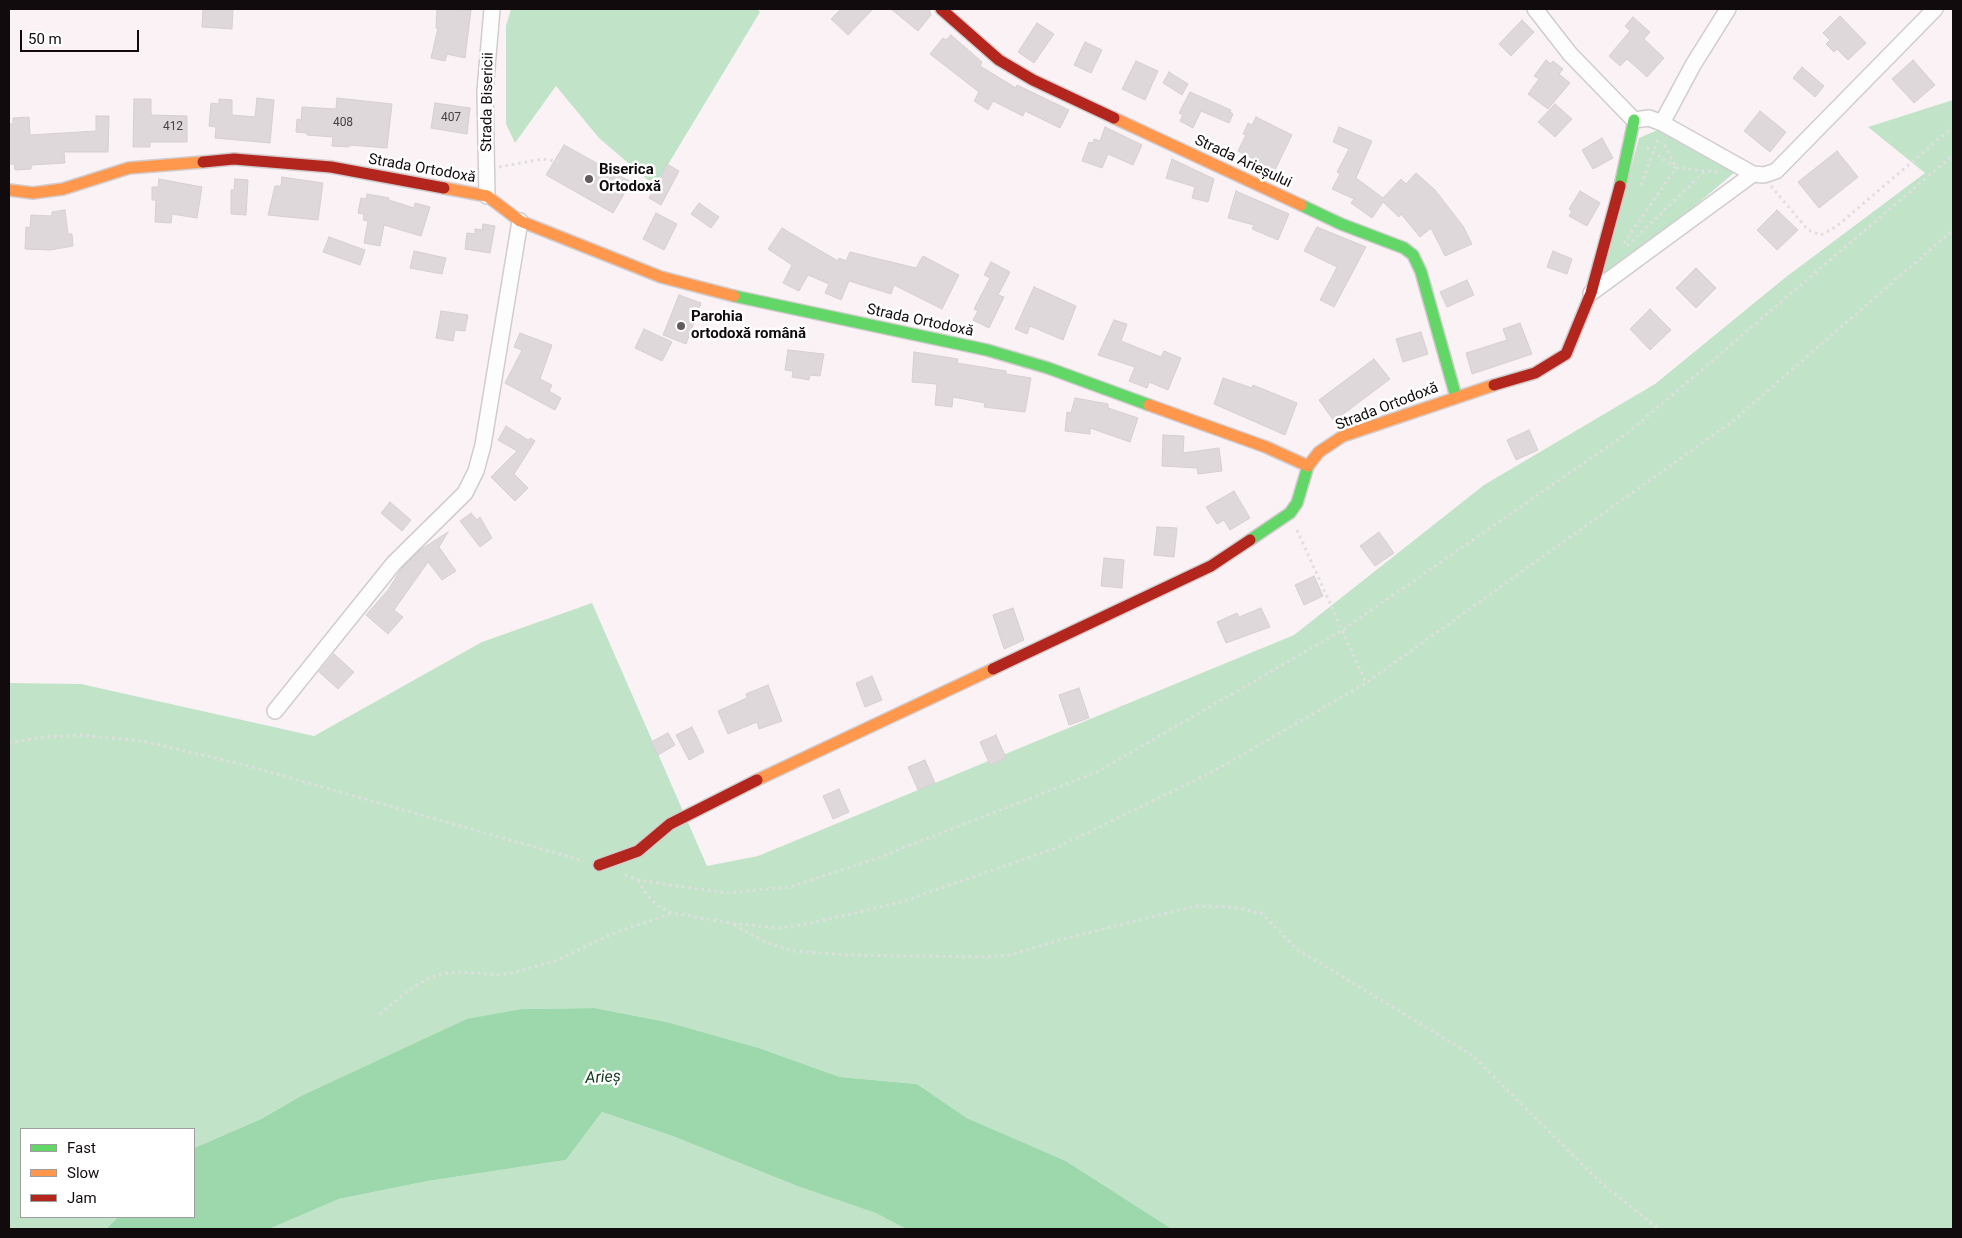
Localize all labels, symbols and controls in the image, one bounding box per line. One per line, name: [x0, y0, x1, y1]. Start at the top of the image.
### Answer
scale bar: [22, 20, 141, 52]
text: 50 m: [28, 30, 62, 48]
street label: Strada Bisericii: [478, 52, 498, 152]
house number: 407: [441, 111, 461, 125]
house number: 408: [333, 116, 353, 130]
house number: 412: [163, 120, 183, 134]
street label: Strada Arieșului: [1192, 132, 1294, 192]
street label: Strada Ortodoxă: [367, 151, 477, 187]
place label: Biserica Ortodoxă: [599, 161, 661, 196]
marker: Biserica Ortodoxă: [583, 173, 595, 185]
street label: Strada Ortodoxă: [865, 301, 975, 341]
place label: Parohia ortodoxă română: [691, 308, 806, 343]
marker: Parohia ortodoxă română: [675, 320, 687, 332]
street label: Strada Ortodoxă: [1333, 379, 1441, 435]
water label: Arieș: [585, 1067, 621, 1089]
legend: [20, 1128, 195, 1218]
text: Fast: [67, 1139, 96, 1157]
text: Slow: [67, 1164, 99, 1182]
text: Jam: [67, 1189, 97, 1207]

